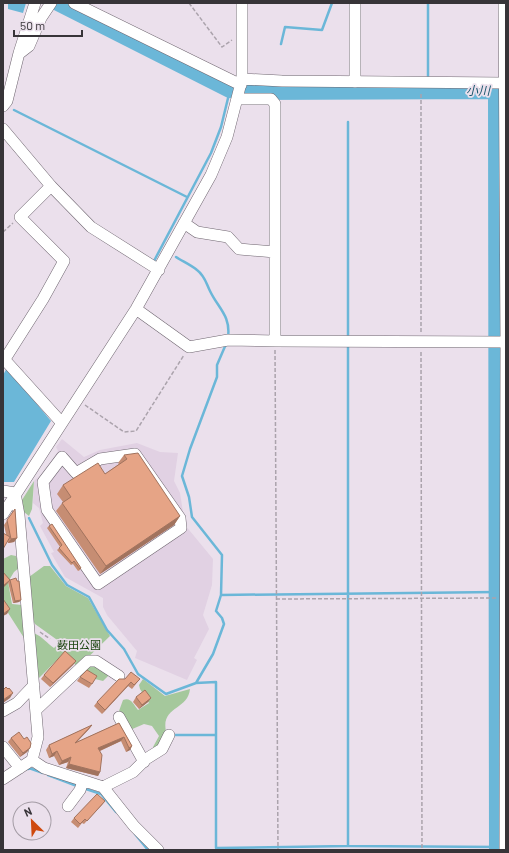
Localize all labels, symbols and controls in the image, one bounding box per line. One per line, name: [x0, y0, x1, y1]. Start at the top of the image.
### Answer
scale bar: [14, 12, 82, 38]
text: 50 m: [20, 18, 45, 32]
water label: 小川: [466, 83, 492, 97]
park label: 薮田公園: [57, 638, 101, 651]
north arrow: [12, 801, 52, 841]
text: N: [22, 804, 34, 819]

